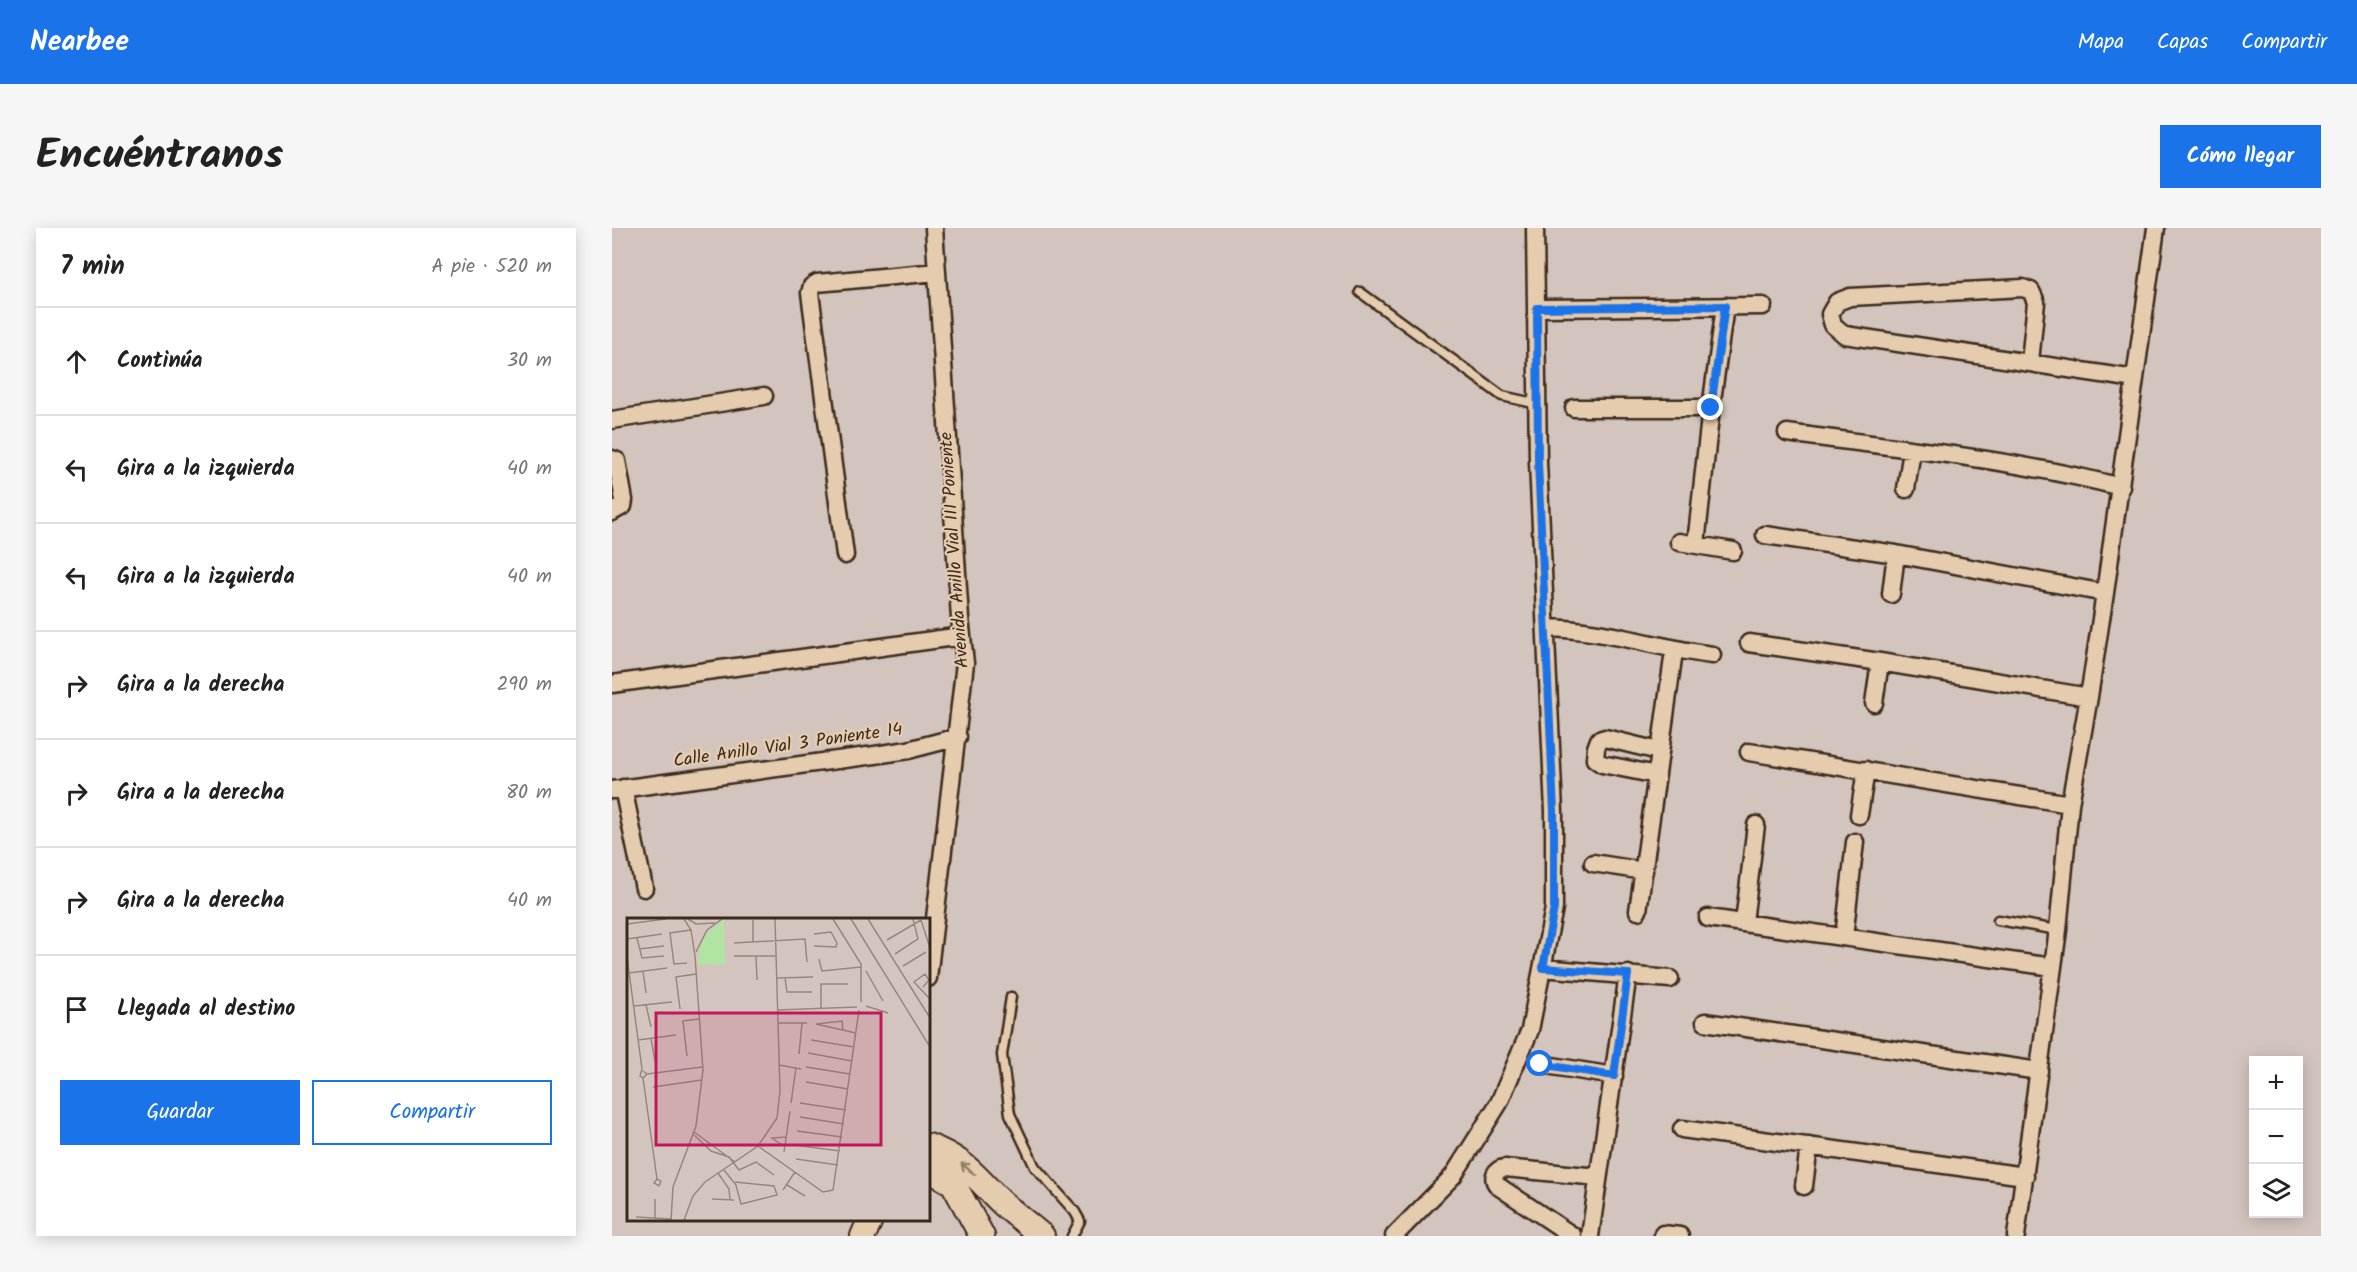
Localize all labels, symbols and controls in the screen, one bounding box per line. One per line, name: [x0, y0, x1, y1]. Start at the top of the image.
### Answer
text: Nearbee: [30, 20, 129, 65]
text: Mapa: [2078, 26, 2124, 59]
text: Capas: [2157, 26, 2208, 59]
text: Compartir: [2241, 26, 2327, 59]
text: Encuéntranos: [36, 123, 283, 190]
button: Cómo llegar: [2160, 125, 2321, 188]
text: 7 min: [60, 246, 125, 288]
text: A pie · 520 m: [431, 251, 552, 283]
text: Continúa: [117, 344, 202, 379]
icon: ahead: [60, 345, 93, 378]
text: 30 m: [507, 345, 552, 377]
route end: [1697, 394, 1723, 420]
street label: Avenida Anillo Vial III Poniente: [932, 431, 978, 669]
text: Gira a la izquierda: [117, 452, 295, 487]
icon: left: [60, 453, 93, 486]
text: 40 m: [507, 453, 552, 485]
text: Gira a la izquierda: [117, 560, 295, 595]
icon: left: [60, 561, 93, 594]
text: 40 m: [507, 561, 552, 593]
text: Gira a la derecha: [117, 668, 284, 703]
icon: right: [60, 669, 93, 702]
text: 290 m: [497, 669, 552, 701]
street label: Calle Anillo Vial 3 Poniente 14: [672, 716, 905, 776]
text: Gira a la derecha: [117, 776, 284, 811]
icon: right: [60, 777, 93, 810]
text: 80 m: [506, 777, 552, 809]
text: Gira a la derecha: [117, 884, 284, 919]
icon: right: [60, 885, 93, 918]
text: 40 m: [507, 885, 552, 917]
inset map: [627, 918, 930, 1221]
text: Llegada al destino: [117, 992, 295, 1027]
icon: arrive: [60, 993, 93, 1026]
route start: [1526, 1050, 1552, 1076]
map controls: [2249, 1056, 2303, 1218]
button: +: [2249, 1056, 2303, 1110]
button: Guardar: [60, 1080, 300, 1145]
button: Compartir: [312, 1080, 552, 1145]
button: −: [2249, 1110, 2303, 1164]
one-way arrow: [960, 1162, 976, 1175]
button: layers: [2249, 1164, 2303, 1218]

